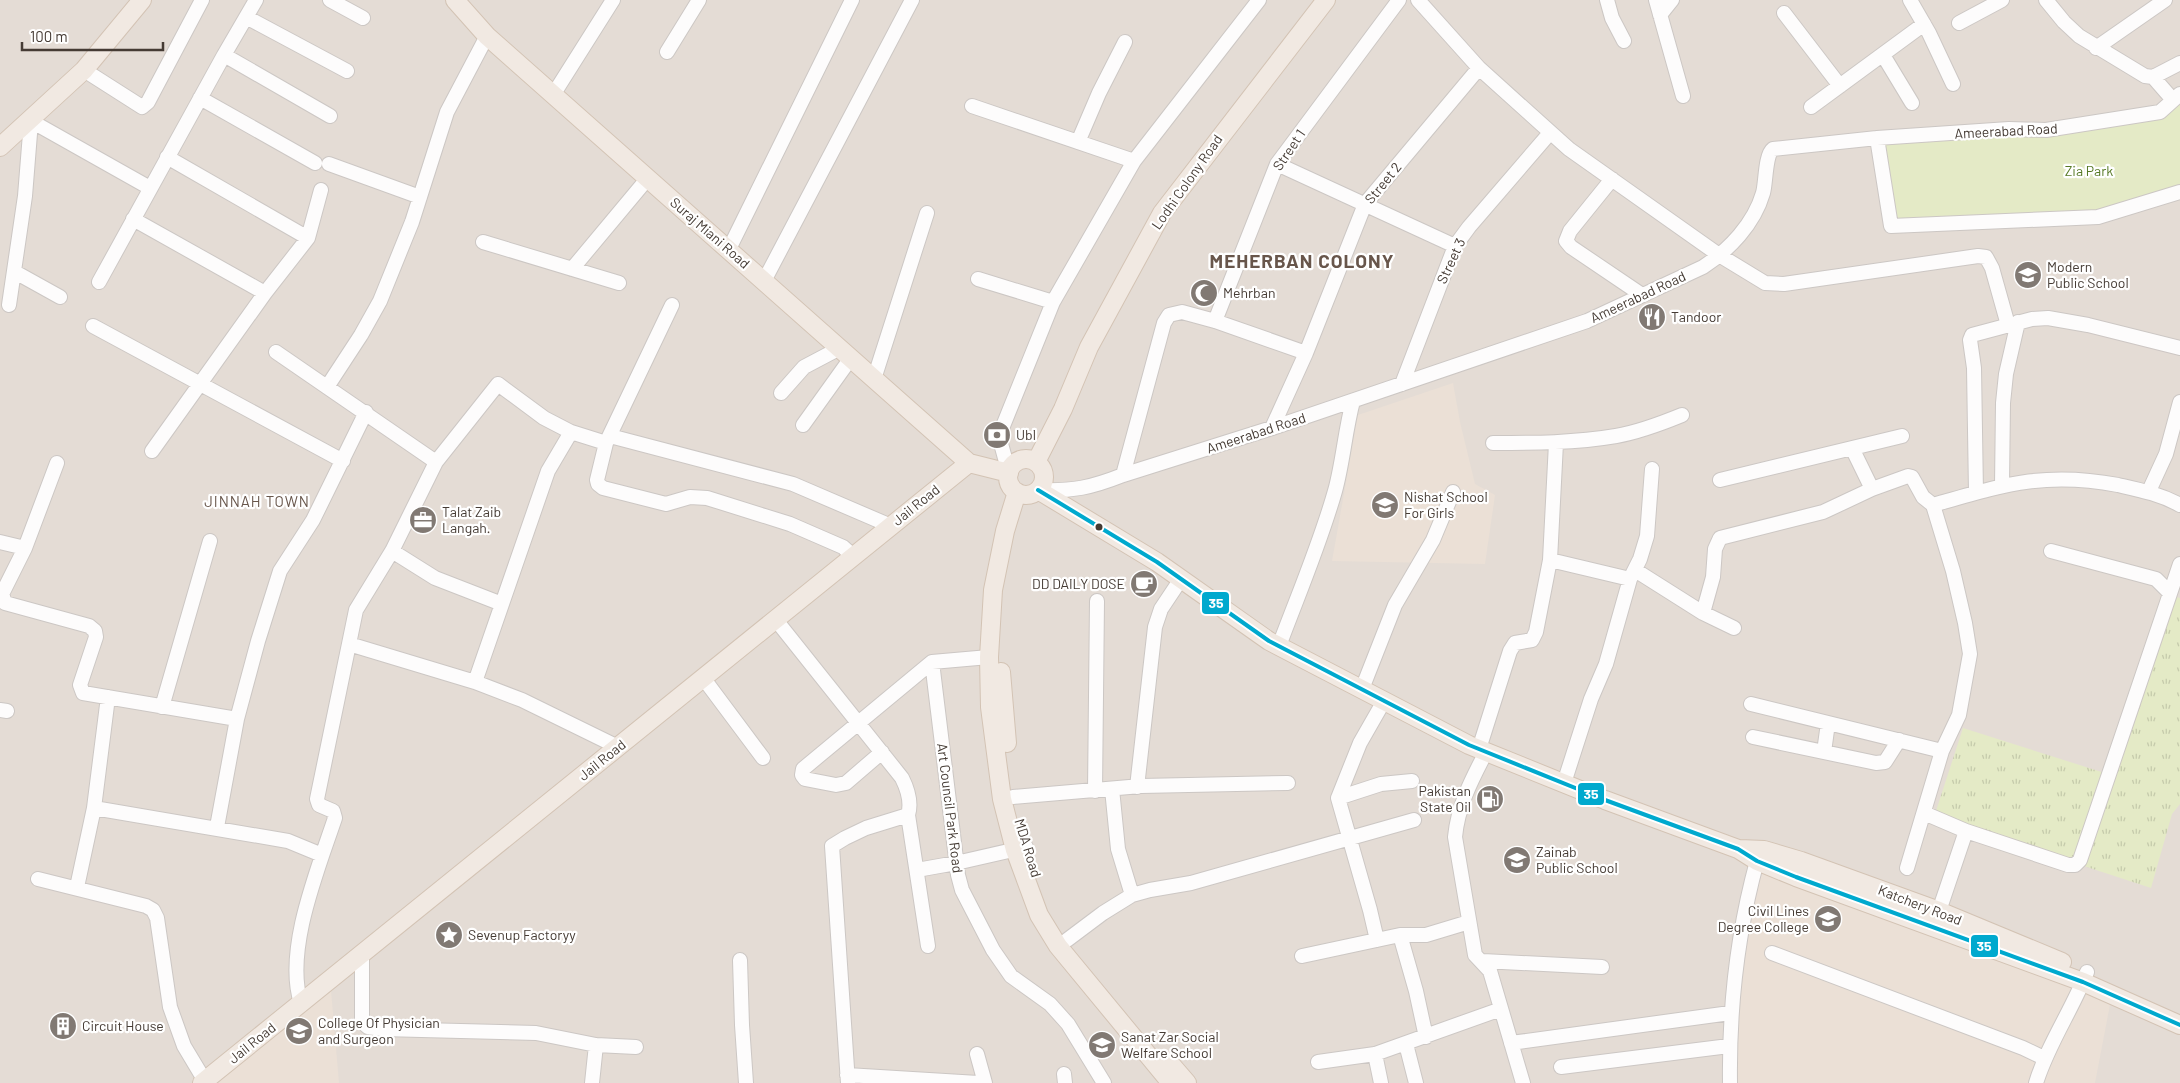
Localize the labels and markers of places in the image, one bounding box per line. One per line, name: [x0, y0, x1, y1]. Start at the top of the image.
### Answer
place label: Modern Public School: [2047, 258, 2129, 291]
school or university icon: Modern Public School: [2013, 260, 2043, 290]
mosque icon: Mehrban: [1189, 278, 1219, 308]
place label: Mehrban: [1223, 284, 1275, 301]
restaurant icon: Tandoor: [1637, 302, 1667, 332]
place label: Tandoor: [1671, 308, 1721, 325]
bank icon: Ubl: [982, 420, 1012, 450]
place label: Ubl: [1016, 426, 1036, 443]
place label: Nishat School For Girls: [1404, 488, 1488, 521]
school or university icon: Nishat School For Girls: [1370, 490, 1400, 520]
place label: Talat Zaib Langah.: [442, 503, 501, 536]
office icon: Talat Zaib Langah.: [408, 505, 438, 535]
unlabelled marker: [1094, 522, 1104, 532]
cafe icon: DD DAILY DOSE: [1129, 569, 1159, 599]
place label: DD DAILY DOSE: [1032, 575, 1125, 592]
place label: Pakistan State Oil: [1419, 782, 1471, 815]
fuel station icon: Pakistan State Oil: [1475, 784, 1505, 814]
place label: Zainab Public School: [1536, 843, 1618, 876]
school or university icon: Zainab Public School: [1502, 845, 1532, 875]
place label: Civil Lines Degree College: [1718, 902, 1809, 935]
school or university icon: Civil Lines Degree College: [1813, 904, 1843, 934]
place icon: Sevenup Factoryy: [434, 920, 464, 950]
place label: Sevenup Factoryy: [468, 926, 576, 943]
building icon: Circuit House: [48, 1011, 78, 1041]
place label: College Of Physician and Surgeon: [318, 1014, 440, 1047]
school or university icon: College Of Physician and Surgeon: [284, 1016, 314, 1046]
place label: Circuit House: [82, 1017, 164, 1034]
place label: Sanat Zar Social Welfare School: [1121, 1028, 1219, 1061]
school or university icon: Sanat Zar Social Welfare School: [1087, 1030, 1117, 1060]

